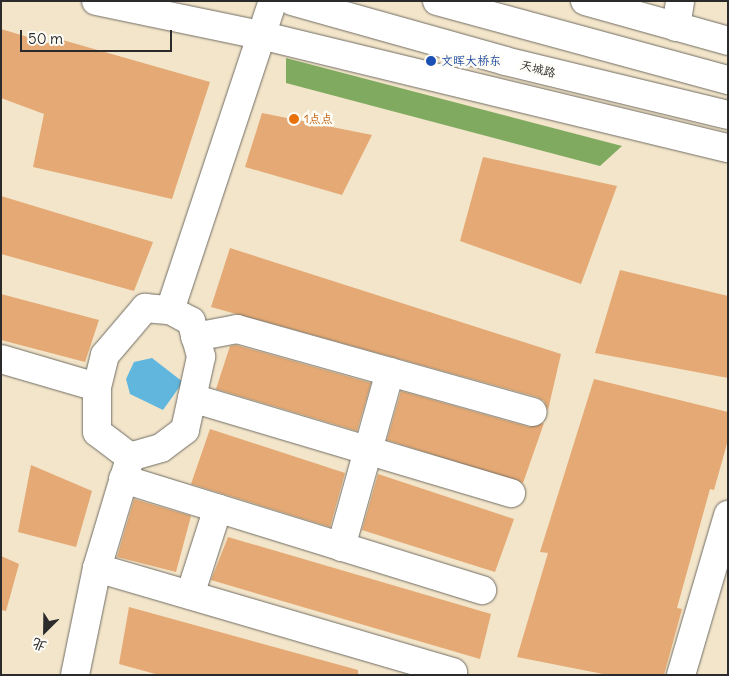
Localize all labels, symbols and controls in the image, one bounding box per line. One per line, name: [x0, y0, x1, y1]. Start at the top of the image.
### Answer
scale bar: [22, 20, 175, 52]
text: 50 m: [28, 29, 63, 48]
place label: 文晖大桥东: [441, 54, 501, 68]
marker: 文晖大桥东: [425, 55, 437, 67]
street label: 天城路: [519, 58, 557, 80]
place label: 1点点: [304, 112, 333, 126]
marker: 1点点: [288, 113, 300, 125]
north arrow: [20, 606, 70, 656]
text: 北: [29, 634, 49, 656]

